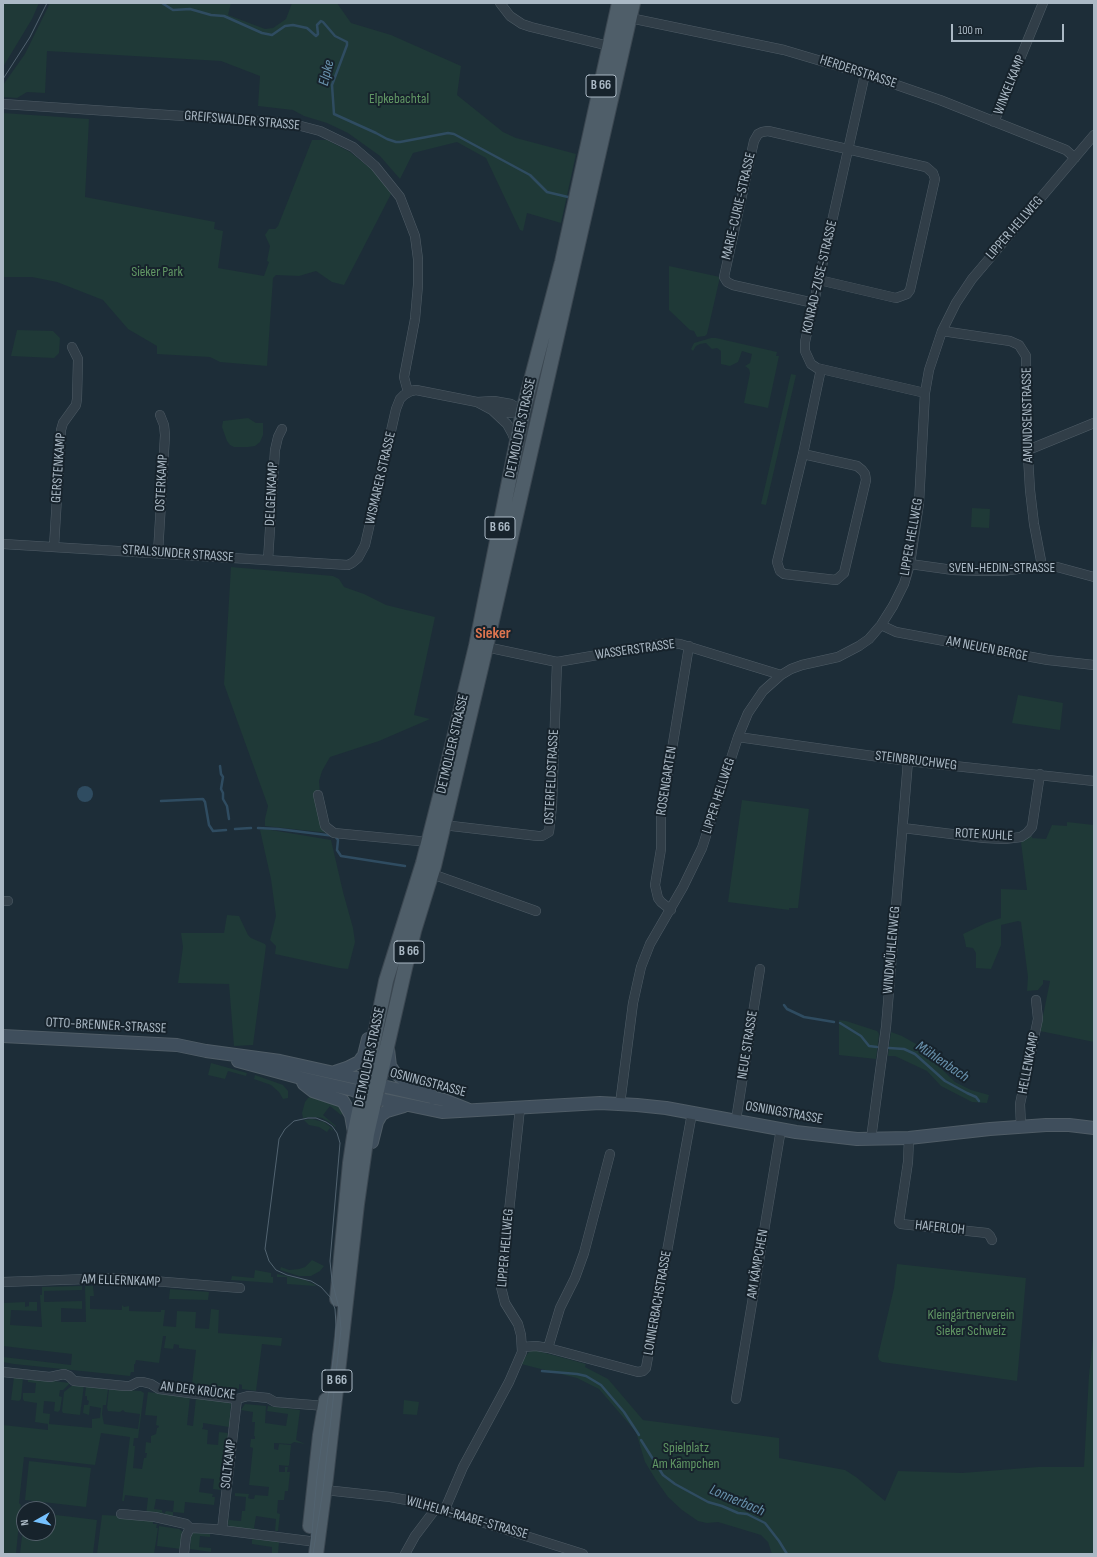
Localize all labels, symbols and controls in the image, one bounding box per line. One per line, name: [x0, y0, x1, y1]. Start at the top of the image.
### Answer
scale bar: [953, 16, 1066, 42]
text: 100 m: [958, 23, 983, 38]
street label: HERDERSTRASSE: [817, 52, 899, 92]
street label: WINKELKAMP: [990, 53, 1030, 117]
water label: Elpke: [315, 58, 339, 88]
road number: B 66: [586, 75, 616, 97]
park label: Elpkebachtal: [369, 91, 429, 107]
street label: GREIFSWALDER STRASSE: [183, 108, 301, 134]
street label: MARIE-CURIE-STRASSE: [718, 151, 760, 261]
street label: LIPPER HELLWEG: [983, 193, 1047, 263]
street label: KONRAD-ZUSE-STRASSE: [799, 219, 841, 335]
park label: Sieker Park: [131, 264, 183, 280]
street label: AMUNDSENSTRASSE: [1019, 367, 1037, 463]
street label: DETMOLDER STRASSE: [502, 377, 540, 479]
street label: WISMARER STRASSE: [362, 430, 400, 526]
street label: GERSTENKAMP: [48, 432, 70, 504]
street label: OSTERKAMP: [152, 454, 172, 512]
street label: DELGENKAMP: [262, 462, 282, 526]
street label: LIPPER HELLWEG: [897, 497, 927, 577]
road number: B 66: [485, 517, 515, 539]
street label: STRALSUNDER STRASSE: [122, 542, 234, 566]
street label: SVEN-HEDIN-STRASSE: [949, 560, 1055, 576]
district label: Sieker: [475, 624, 511, 644]
street label: AM NEUEN BERGE: [945, 633, 1029, 665]
street label: WASSERSTRASSE: [594, 636, 676, 664]
street label: DETMOLDER STRASSE: [433, 693, 473, 795]
street label: OSTERFELDSTRASSE: [541, 729, 563, 825]
street label: ROSENGARTEN: [653, 745, 681, 817]
street label: STEINBRUCHWEG: [874, 748, 958, 774]
street label: LIPPER HELLWEG: [699, 756, 739, 836]
street label: ROTE KUHLE: [955, 825, 1013, 845]
street label: WINDMÜHLENWEG: [880, 905, 904, 995]
road number: B 66: [394, 941, 424, 963]
street label: DETMOLDER STRASSE: [351, 1006, 389, 1108]
street label: NEUE STRASSE: [734, 1009, 762, 1081]
street label: OTTO-BRENNER-STRASSE: [45, 1014, 167, 1038]
street label: HELLENKAMP: [1015, 1031, 1043, 1095]
water label: Mühlenbach: [912, 1038, 972, 1086]
street label: OSNINGSTRASSE: [388, 1065, 468, 1101]
street label: OSNINGSTRASSE: [744, 1098, 824, 1128]
street label: LIPPER HELLWEG: [494, 1208, 518, 1288]
street label: HAFERLOH: [914, 1217, 966, 1239]
street label: AM KÄMPCHEN: [744, 1228, 772, 1300]
street label: LONNERBACHSTRASSE: [641, 1249, 675, 1357]
street label: AM ELLERNKAMP: [81, 1271, 161, 1291]
park label: Kleingärtnerverein Sieker Schweiz: [927, 1307, 1015, 1340]
road number: B 66: [322, 1370, 352, 1392]
street label: AN DER KRÜCKE: [160, 1378, 236, 1404]
street label: SOLTKAMP: [218, 1438, 240, 1490]
park label: Spielplatz Am Kämpchen: [652, 1440, 720, 1472]
water label: Lonnerbach: [707, 1481, 767, 1521]
street label: WILHELM-RAABE-STRASSE: [404, 1493, 530, 1543]
north arrow: [16, 1501, 56, 1541]
text: N: [18, 1519, 31, 1526]

